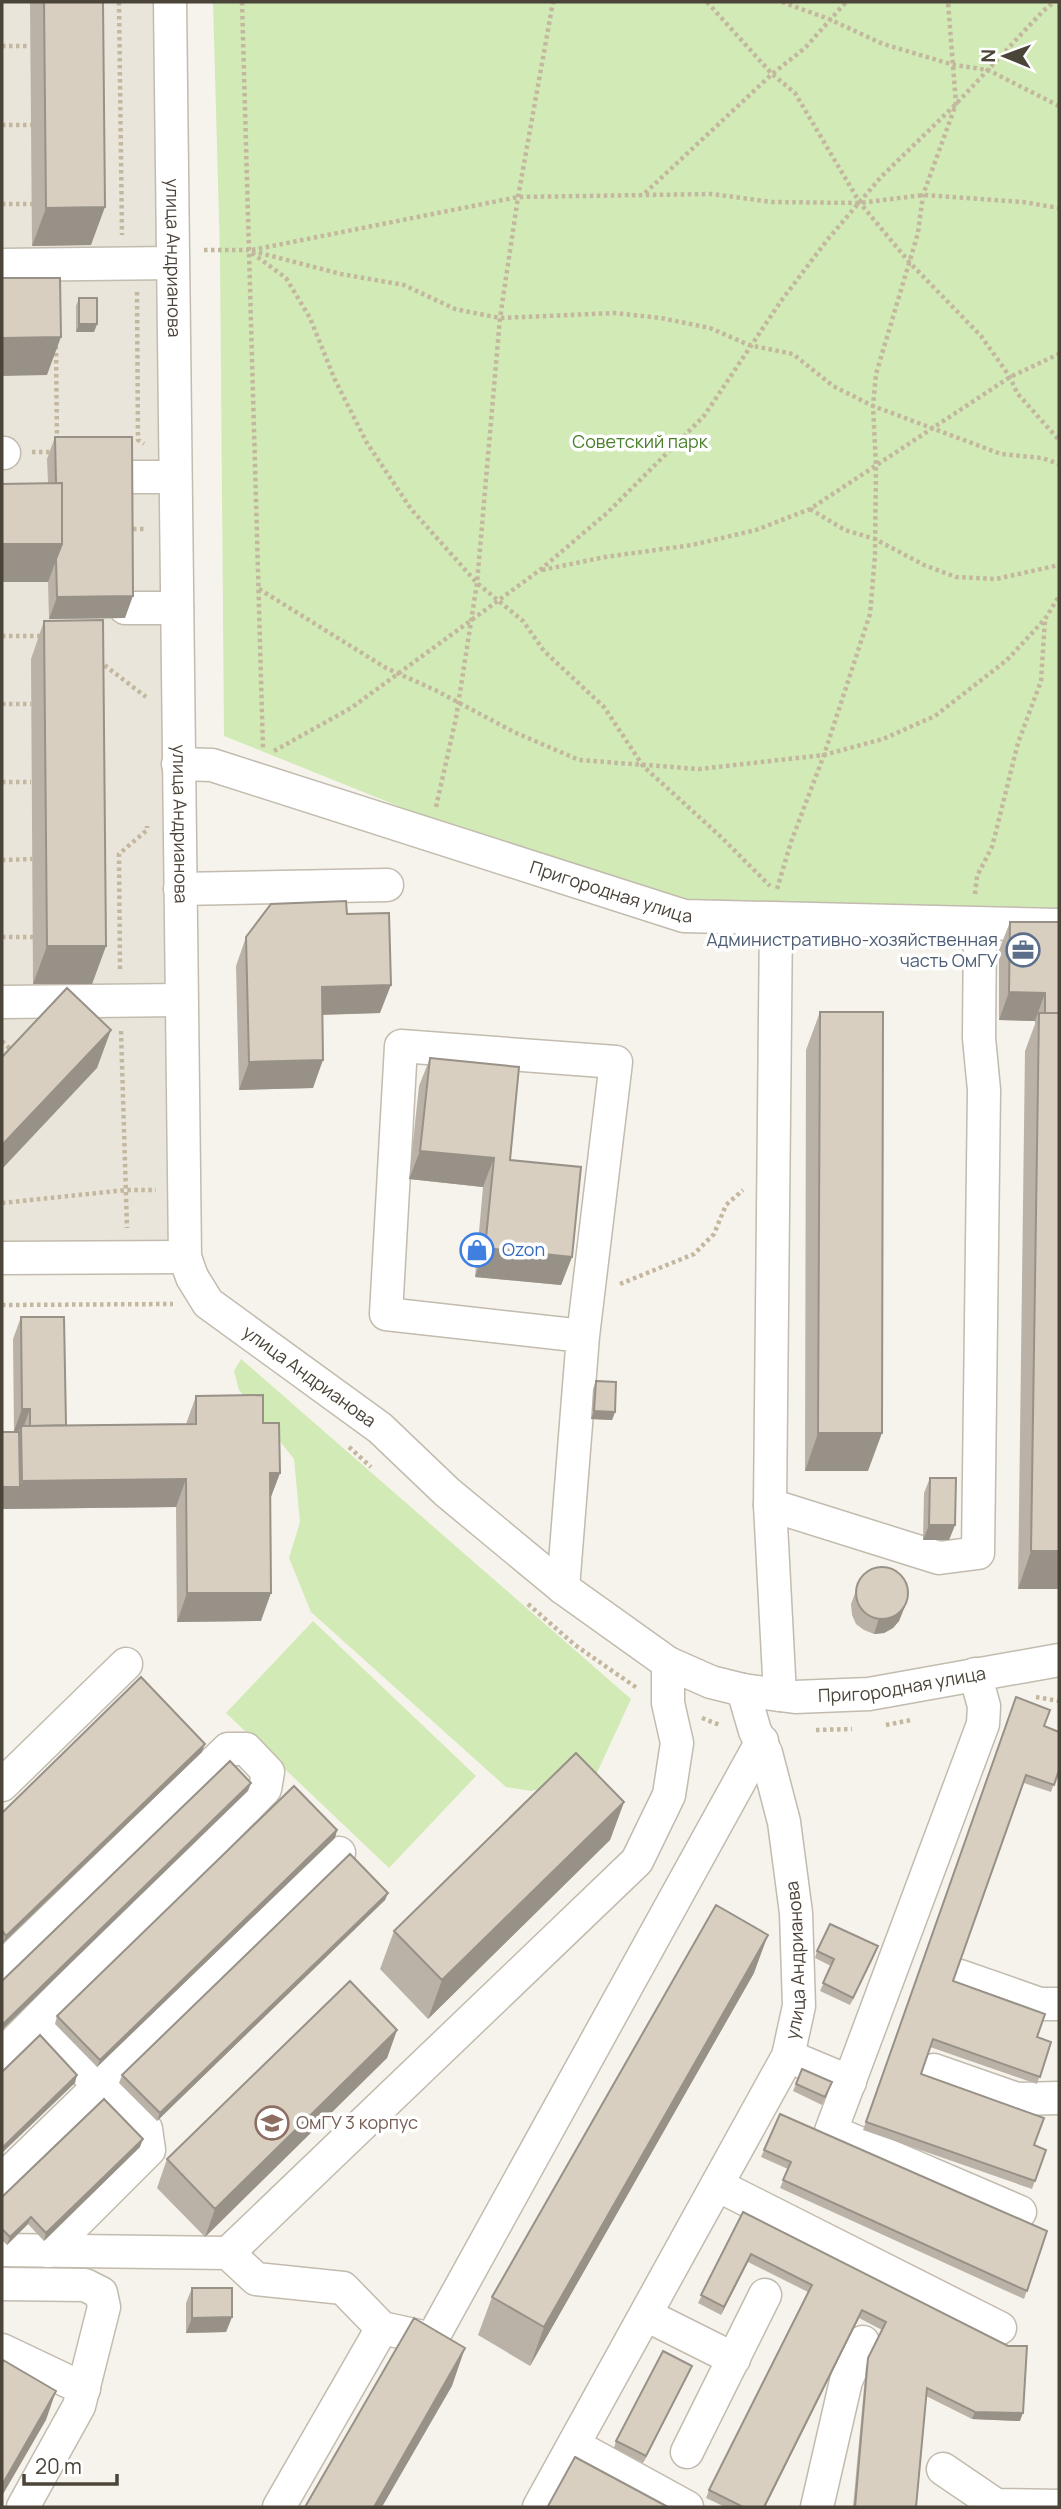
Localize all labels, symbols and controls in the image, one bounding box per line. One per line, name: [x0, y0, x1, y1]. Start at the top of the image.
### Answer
north arrow: [970, 21, 1040, 91]
text: N: [975, 49, 1001, 63]
street label: улица Андрианова: [161, 178, 187, 338]
park label: Советский парк: [572, 429, 709, 453]
street label: улица Андрианова: [168, 744, 194, 904]
street label: Пригородная улица: [527, 854, 692, 927]
place label: Административно-хозяйственная часть ОмГУ: [706, 927, 998, 972]
office icon: Административно-хозяйственная часть ОмГУ: [1004, 931, 1042, 969]
shop icon: Ozon: [458, 1231, 496, 1269]
place label: Ozon: [502, 1237, 545, 1261]
street label: улица Андрианова: [238, 1319, 381, 1432]
street label: Пригородная улица: [818, 1660, 988, 1707]
street label: улица Андрианова: [779, 1880, 810, 2042]
school or university icon: ОмГУ 3 корпус: [253, 2104, 291, 2142]
place label: ОмГУ 3 корпус: [296, 2110, 418, 2134]
scale bar: [24, 2442, 117, 2486]
text: 20 m: [35, 2452, 82, 2480]

